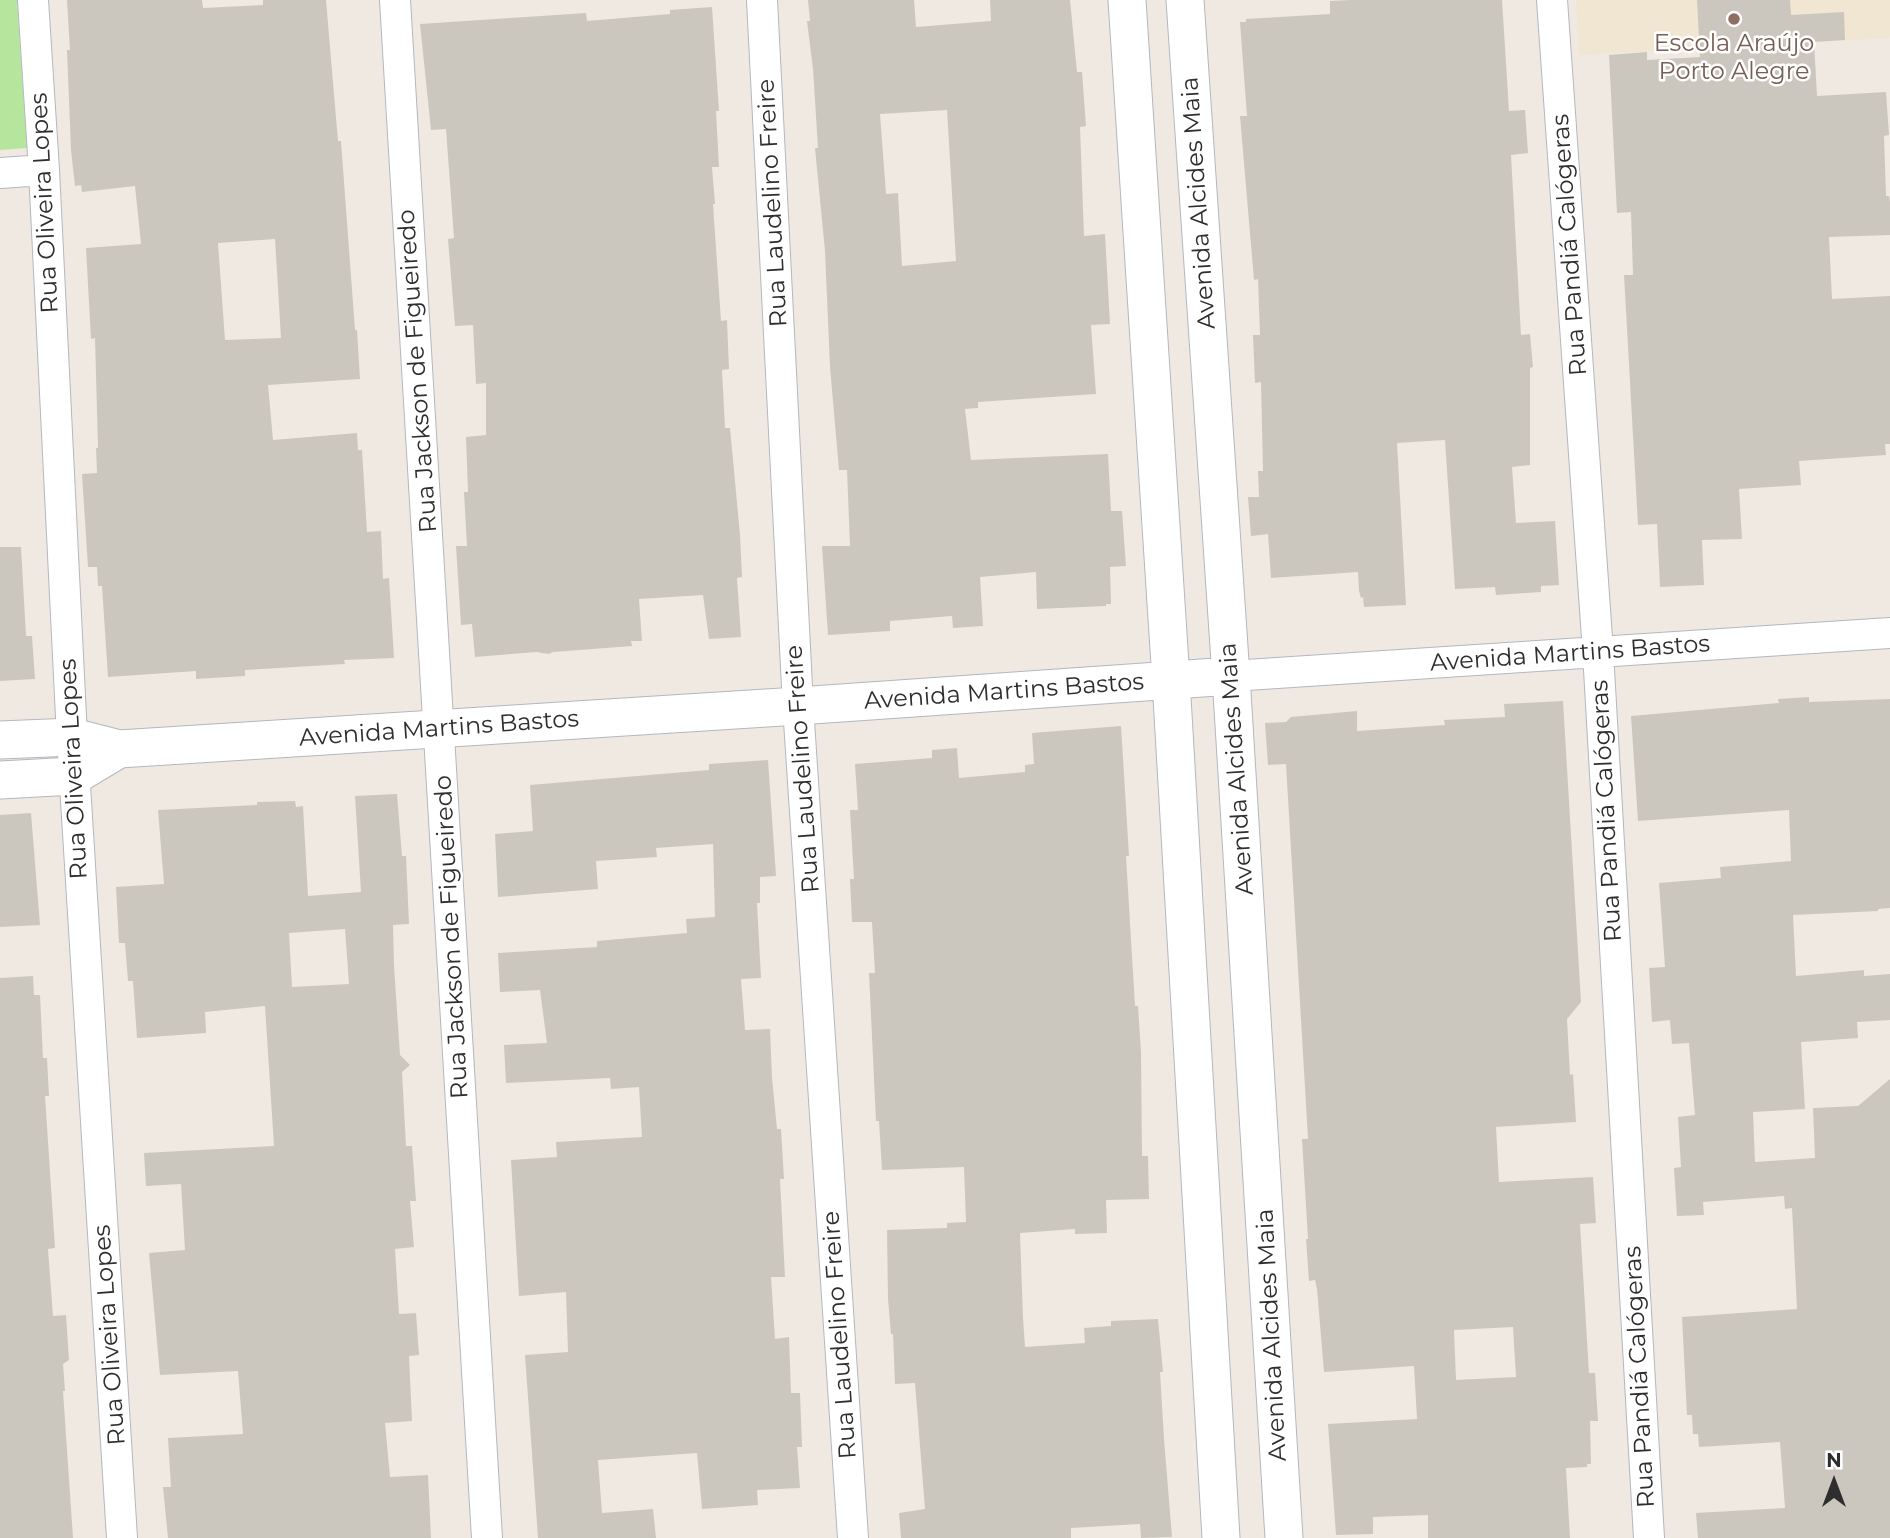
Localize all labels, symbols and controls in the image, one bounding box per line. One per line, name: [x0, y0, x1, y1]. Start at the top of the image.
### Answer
marker: Escola Araújo Porto Alegre: [1726, 11, 1742, 27]
place label: Escola Araújo Porto Alegre: [1654, 30, 1814, 86]
street label: Avenida Alcides Maia: [1176, 76, 1222, 330]
street label: Rua Laudelino Freire: [752, 78, 794, 328]
street label: Rua Oliveira Lopes: [25, 92, 65, 314]
street label: Rua Pandiá Calógeras: [1546, 113, 1594, 377]
street label: Rua Jackson de Figueiredo: [392, 208, 444, 534]
street label: Avenida Martins Bastos: [1429, 630, 1711, 678]
street label: Avenida Alcides Maia: [1214, 642, 1260, 896]
street label: Rua Laudelino Freire: [780, 644, 826, 894]
street label: Rua Oliveira Lopes: [54, 658, 94, 880]
street label: Avenida Martins Bastos: [863, 668, 1145, 716]
street label: Rua Pandiá Calógeras: [1586, 679, 1628, 943]
street label: Avenida Martins Bastos: [298, 705, 580, 753]
street label: Rua Jackson de Figueiredo: [429, 774, 475, 1100]
street label: Avenida Alcides Maia: [1251, 1208, 1293, 1462]
street label: Rua Laudelino Freire: [817, 1210, 863, 1460]
street label: Rua Oliveira Lopes: [88, 1224, 132, 1446]
street label: Rua Pandiá Calógeras: [1619, 1245, 1661, 1509]
north arrow: [1799, 1447, 1869, 1517]
text: N: [1826, 1449, 1842, 1472]

